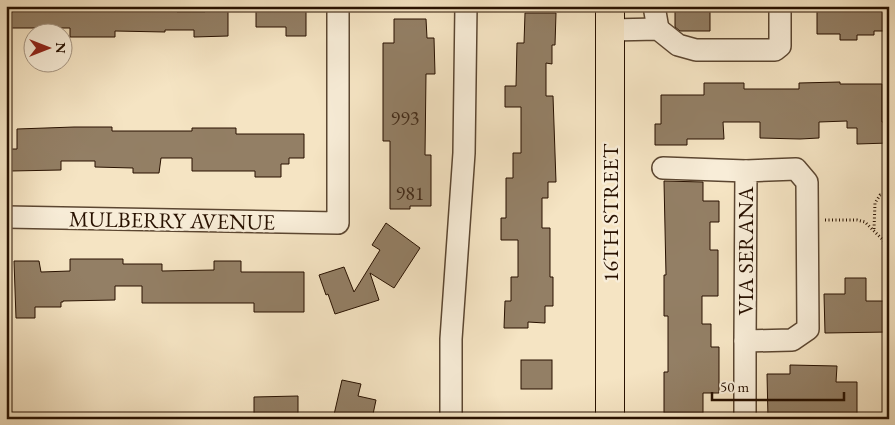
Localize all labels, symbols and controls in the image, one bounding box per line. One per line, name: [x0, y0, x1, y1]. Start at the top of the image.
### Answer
north arrow: [22, 22, 72, 72]
text: N: [52, 42, 70, 54]
house number: 993: [391, 105, 419, 131]
street label: 16TH STREET: [596, 144, 625, 282]
house number: 981: [396, 180, 424, 206]
street label: VIA SERANA: [731, 186, 760, 315]
street label: MULBERRY AVENUE: [69, 204, 275, 237]
scale bar: [712, 370, 845, 402]
text: 50 m: [720, 377, 749, 396]

